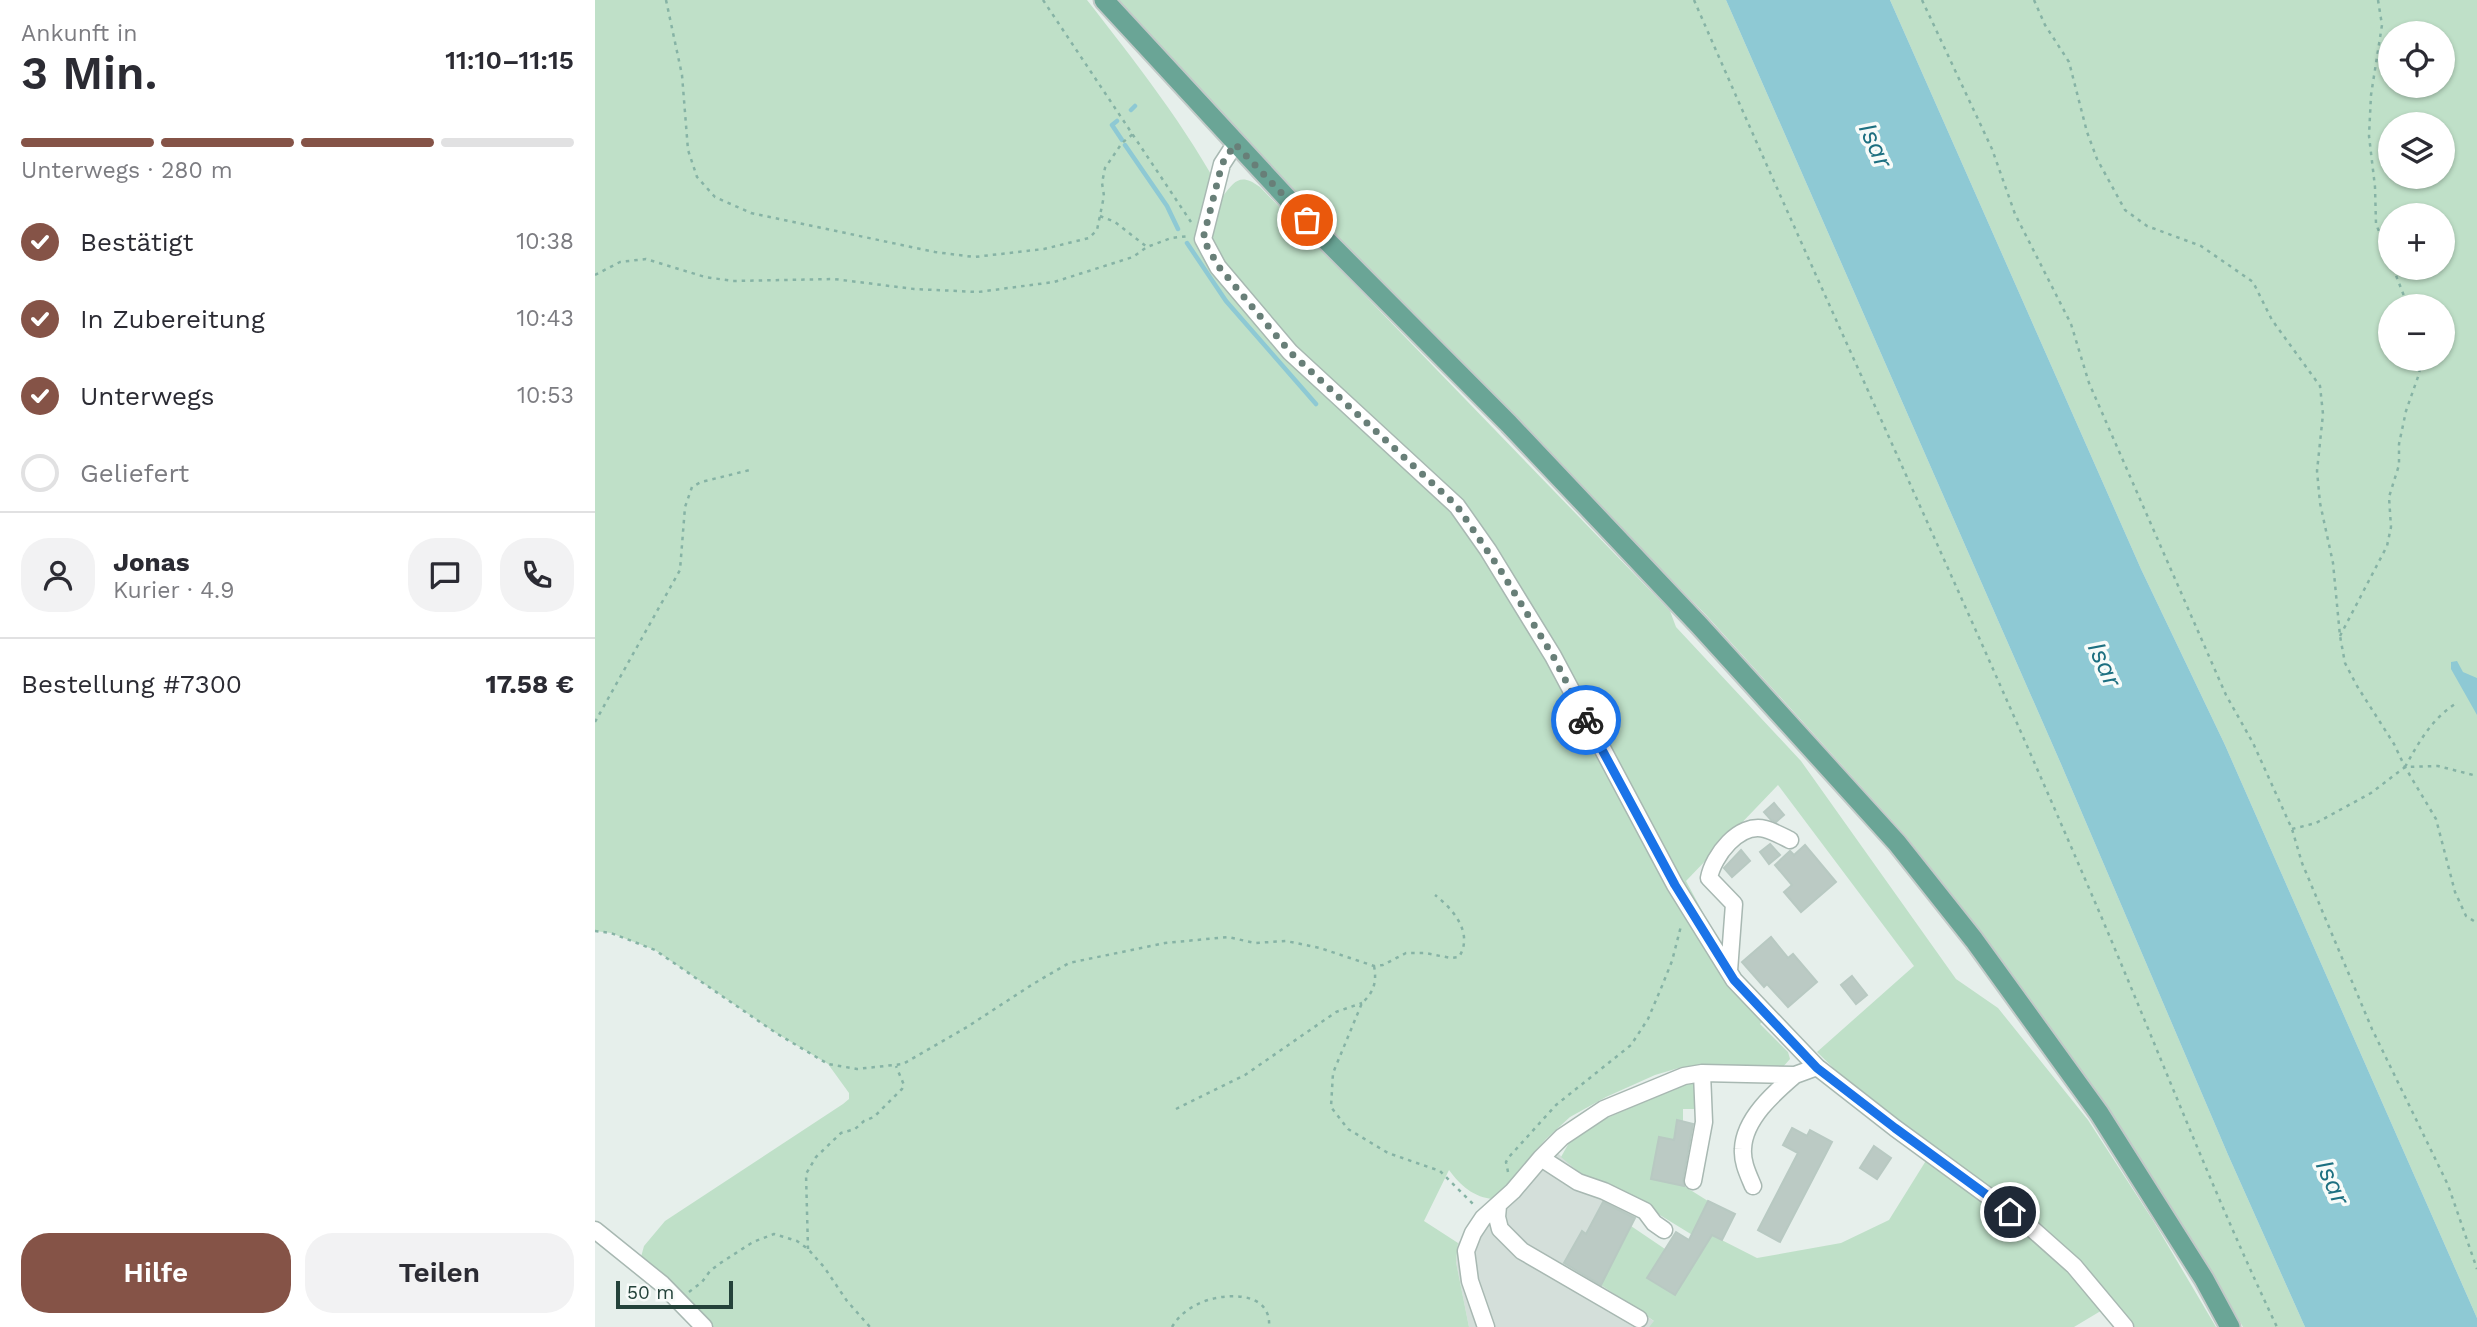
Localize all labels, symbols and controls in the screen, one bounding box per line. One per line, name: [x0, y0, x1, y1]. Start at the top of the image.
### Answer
text: Ankunft in: [21, 20, 137, 47]
map controls: [2378, 21, 2455, 371]
button: locate: [2378, 21, 2455, 98]
text: 11:10–11:15: [445, 45, 574, 75]
text: 3 Min.: [21, 46, 157, 100]
button: layers: [2378, 112, 2455, 189]
water label: Isar: [1853, 118, 1900, 173]
text: Unterwegs · 280 m: [21, 157, 233, 184]
pin: [1277, 190, 1337, 250]
icon: bag: [1288, 201, 1326, 239]
button: +: [2378, 203, 2455, 280]
icon: check: [21, 223, 59, 261]
text: Bestätigt: [80, 227, 193, 257]
text: 10:38: [516, 228, 574, 255]
button: −: [2378, 294, 2455, 371]
icon: check: [21, 300, 59, 338]
text: In Zubereitung: [80, 304, 265, 334]
text: 10:43: [516, 305, 574, 332]
icon: check: [21, 377, 59, 415]
text: Unterwegs: [80, 381, 215, 411]
text: 10:53: [517, 382, 574, 409]
text: Geliefert: [80, 458, 189, 488]
button: person: [21, 538, 95, 612]
button: chat: [408, 538, 482, 612]
button: phone: [500, 538, 574, 612]
text: Jonas: [113, 547, 190, 577]
text: Kurier · 4.9: [113, 577, 234, 604]
water label: Isar: [2082, 637, 2129, 692]
text: Bestellung #7300: [21, 669, 242, 699]
text: 17.58 €: [485, 669, 574, 699]
courier: [1551, 685, 1621, 755]
icon: bike: [1567, 701, 1605, 739]
water label: Isar: [2310, 1155, 2357, 1210]
pin: [1980, 1182, 2040, 1242]
icon: home: [1991, 1193, 2029, 1231]
button: Hilfe: [21, 1233, 291, 1313]
button: Teilen: [305, 1233, 574, 1313]
scale bar: [616, 1278, 733, 1310]
text: 50 m: [627, 1281, 674, 1304]

